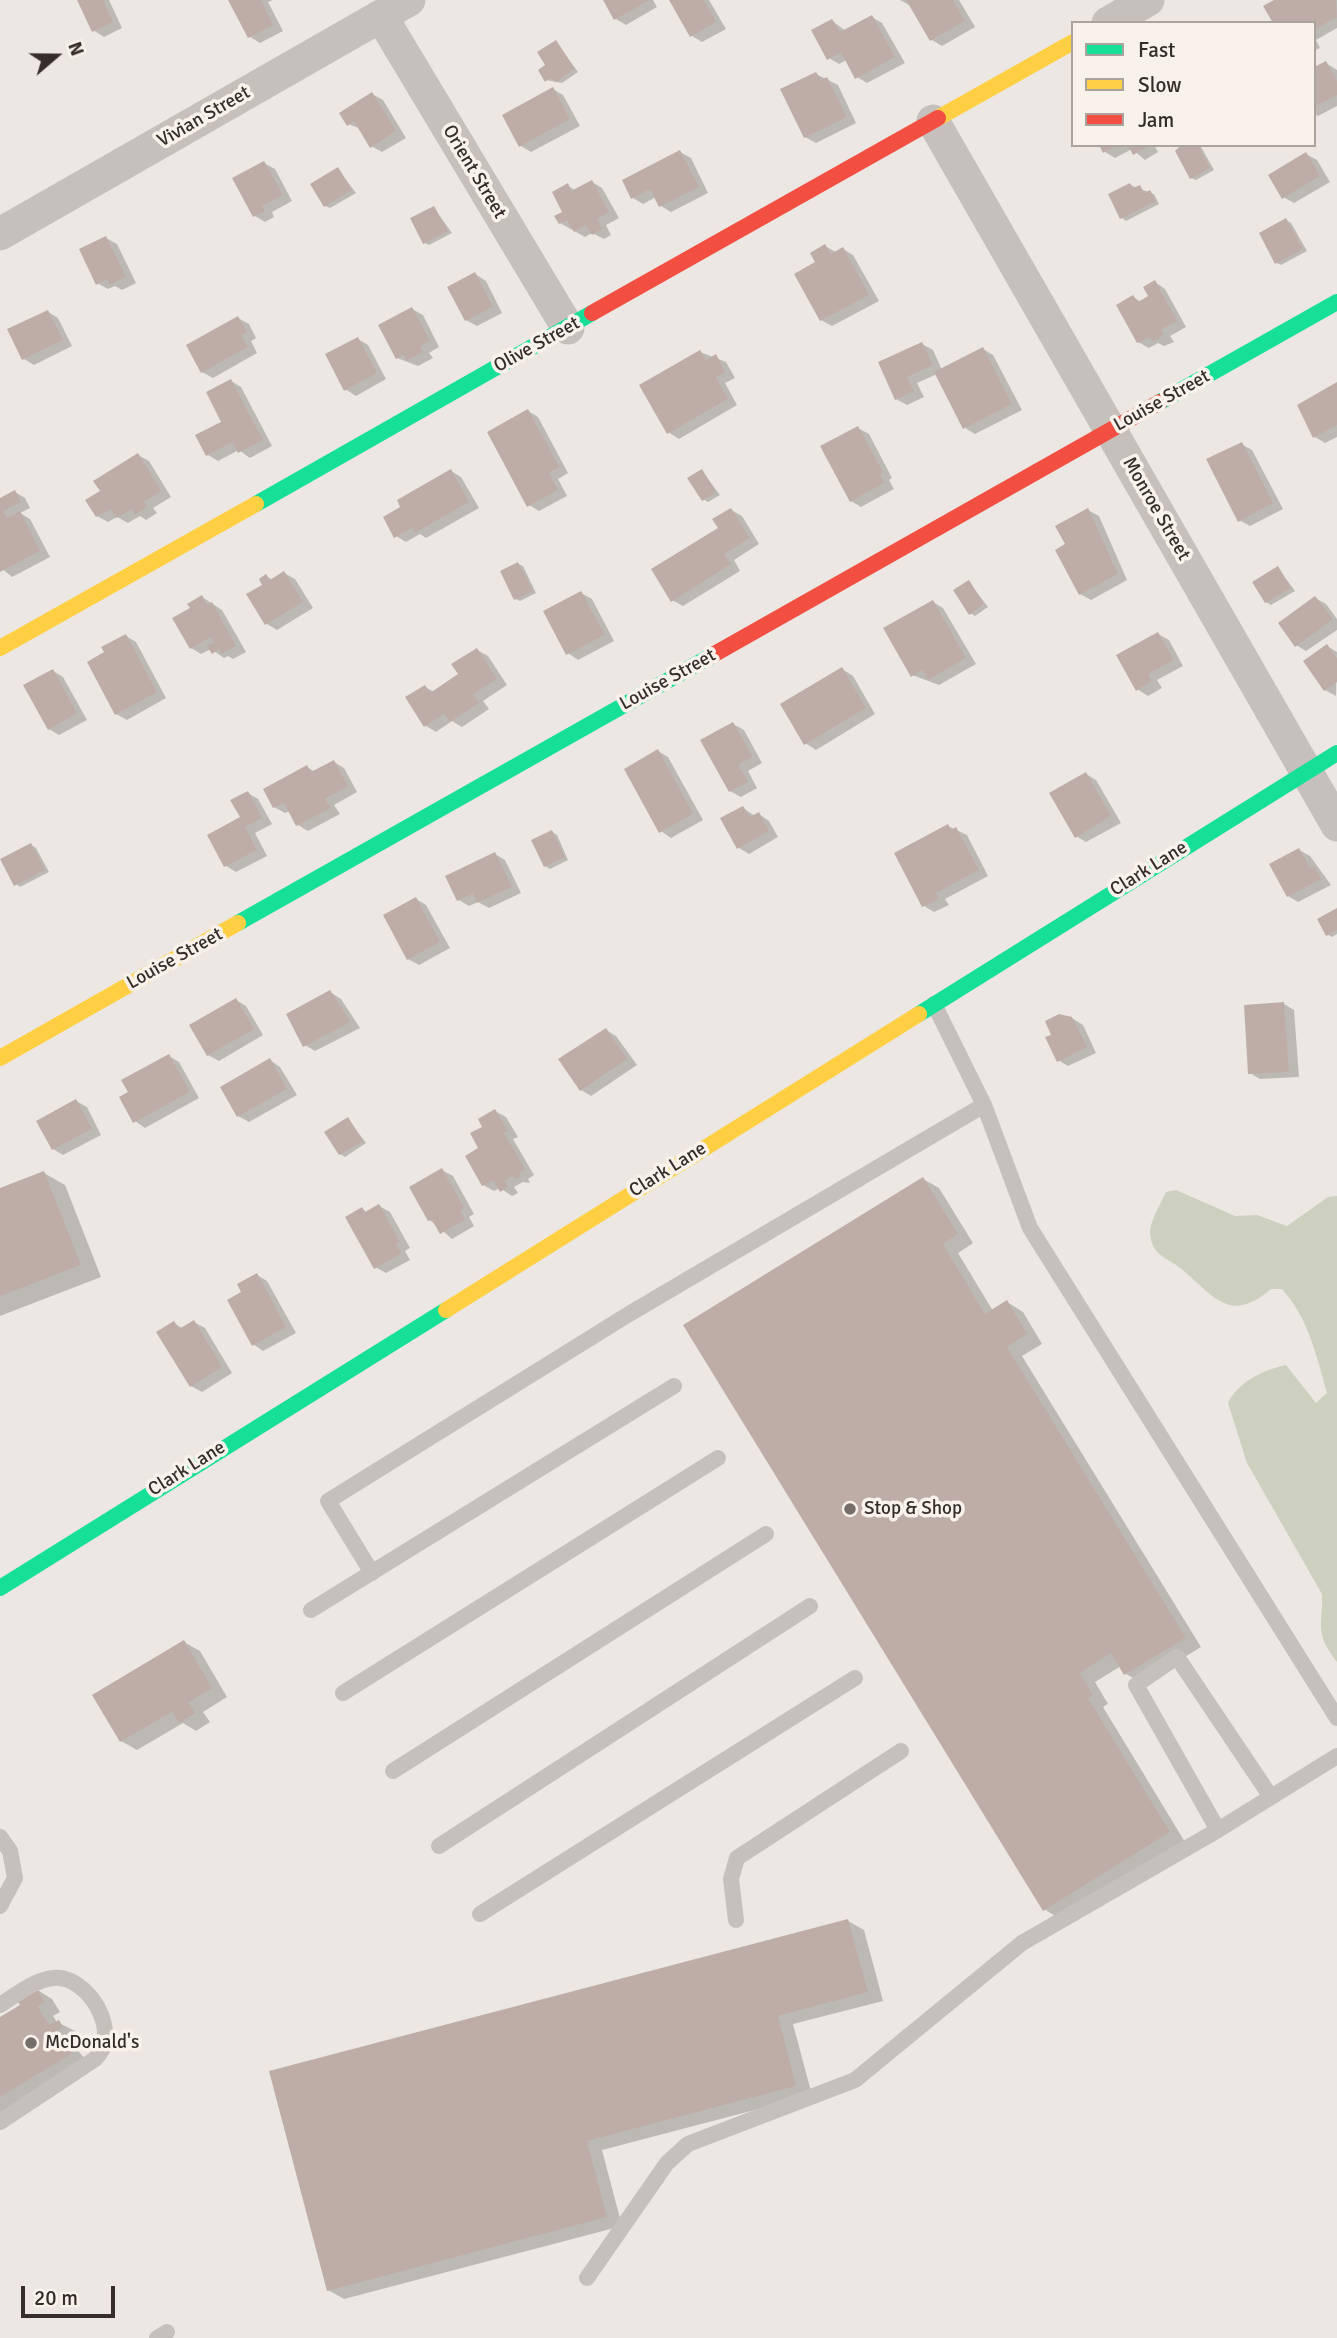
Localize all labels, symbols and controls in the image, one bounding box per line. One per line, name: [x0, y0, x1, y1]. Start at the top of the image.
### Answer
north arrow: [21, 21, 91, 91]
legend: [1071, 21, 1316, 147]
text: Fast: [1138, 37, 1175, 63]
text: N: [62, 39, 89, 59]
text: Slow: [1138, 72, 1182, 98]
street label: Vivian Street: [154, 81, 254, 153]
text: Jam: [1138, 107, 1174, 133]
street label: Orient Street: [437, 121, 511, 223]
street label: Olive Street: [490, 312, 584, 378]
street label: Louise Street: [1110, 365, 1214, 437]
street label: Monroe Street: [1117, 453, 1195, 565]
street label: Louise Street: [616, 644, 720, 716]
street label: Clark Lane: [1106, 836, 1192, 902]
street label: Louise Street: [123, 923, 227, 995]
street label: Clark Lane: [625, 1137, 711, 1203]
street label: Clark Lane: [144, 1436, 230, 1502]
place label: Stop & Shop: [864, 1498, 962, 1520]
marker: Stop & Shop: [842, 1501, 858, 1517]
place label: McDonald's: [45, 2032, 139, 2054]
marker: McDonald's: [23, 2035, 39, 2051]
scale bar: [24, 2272, 119, 2316]
text: 20 m: [34, 2285, 78, 2311]

